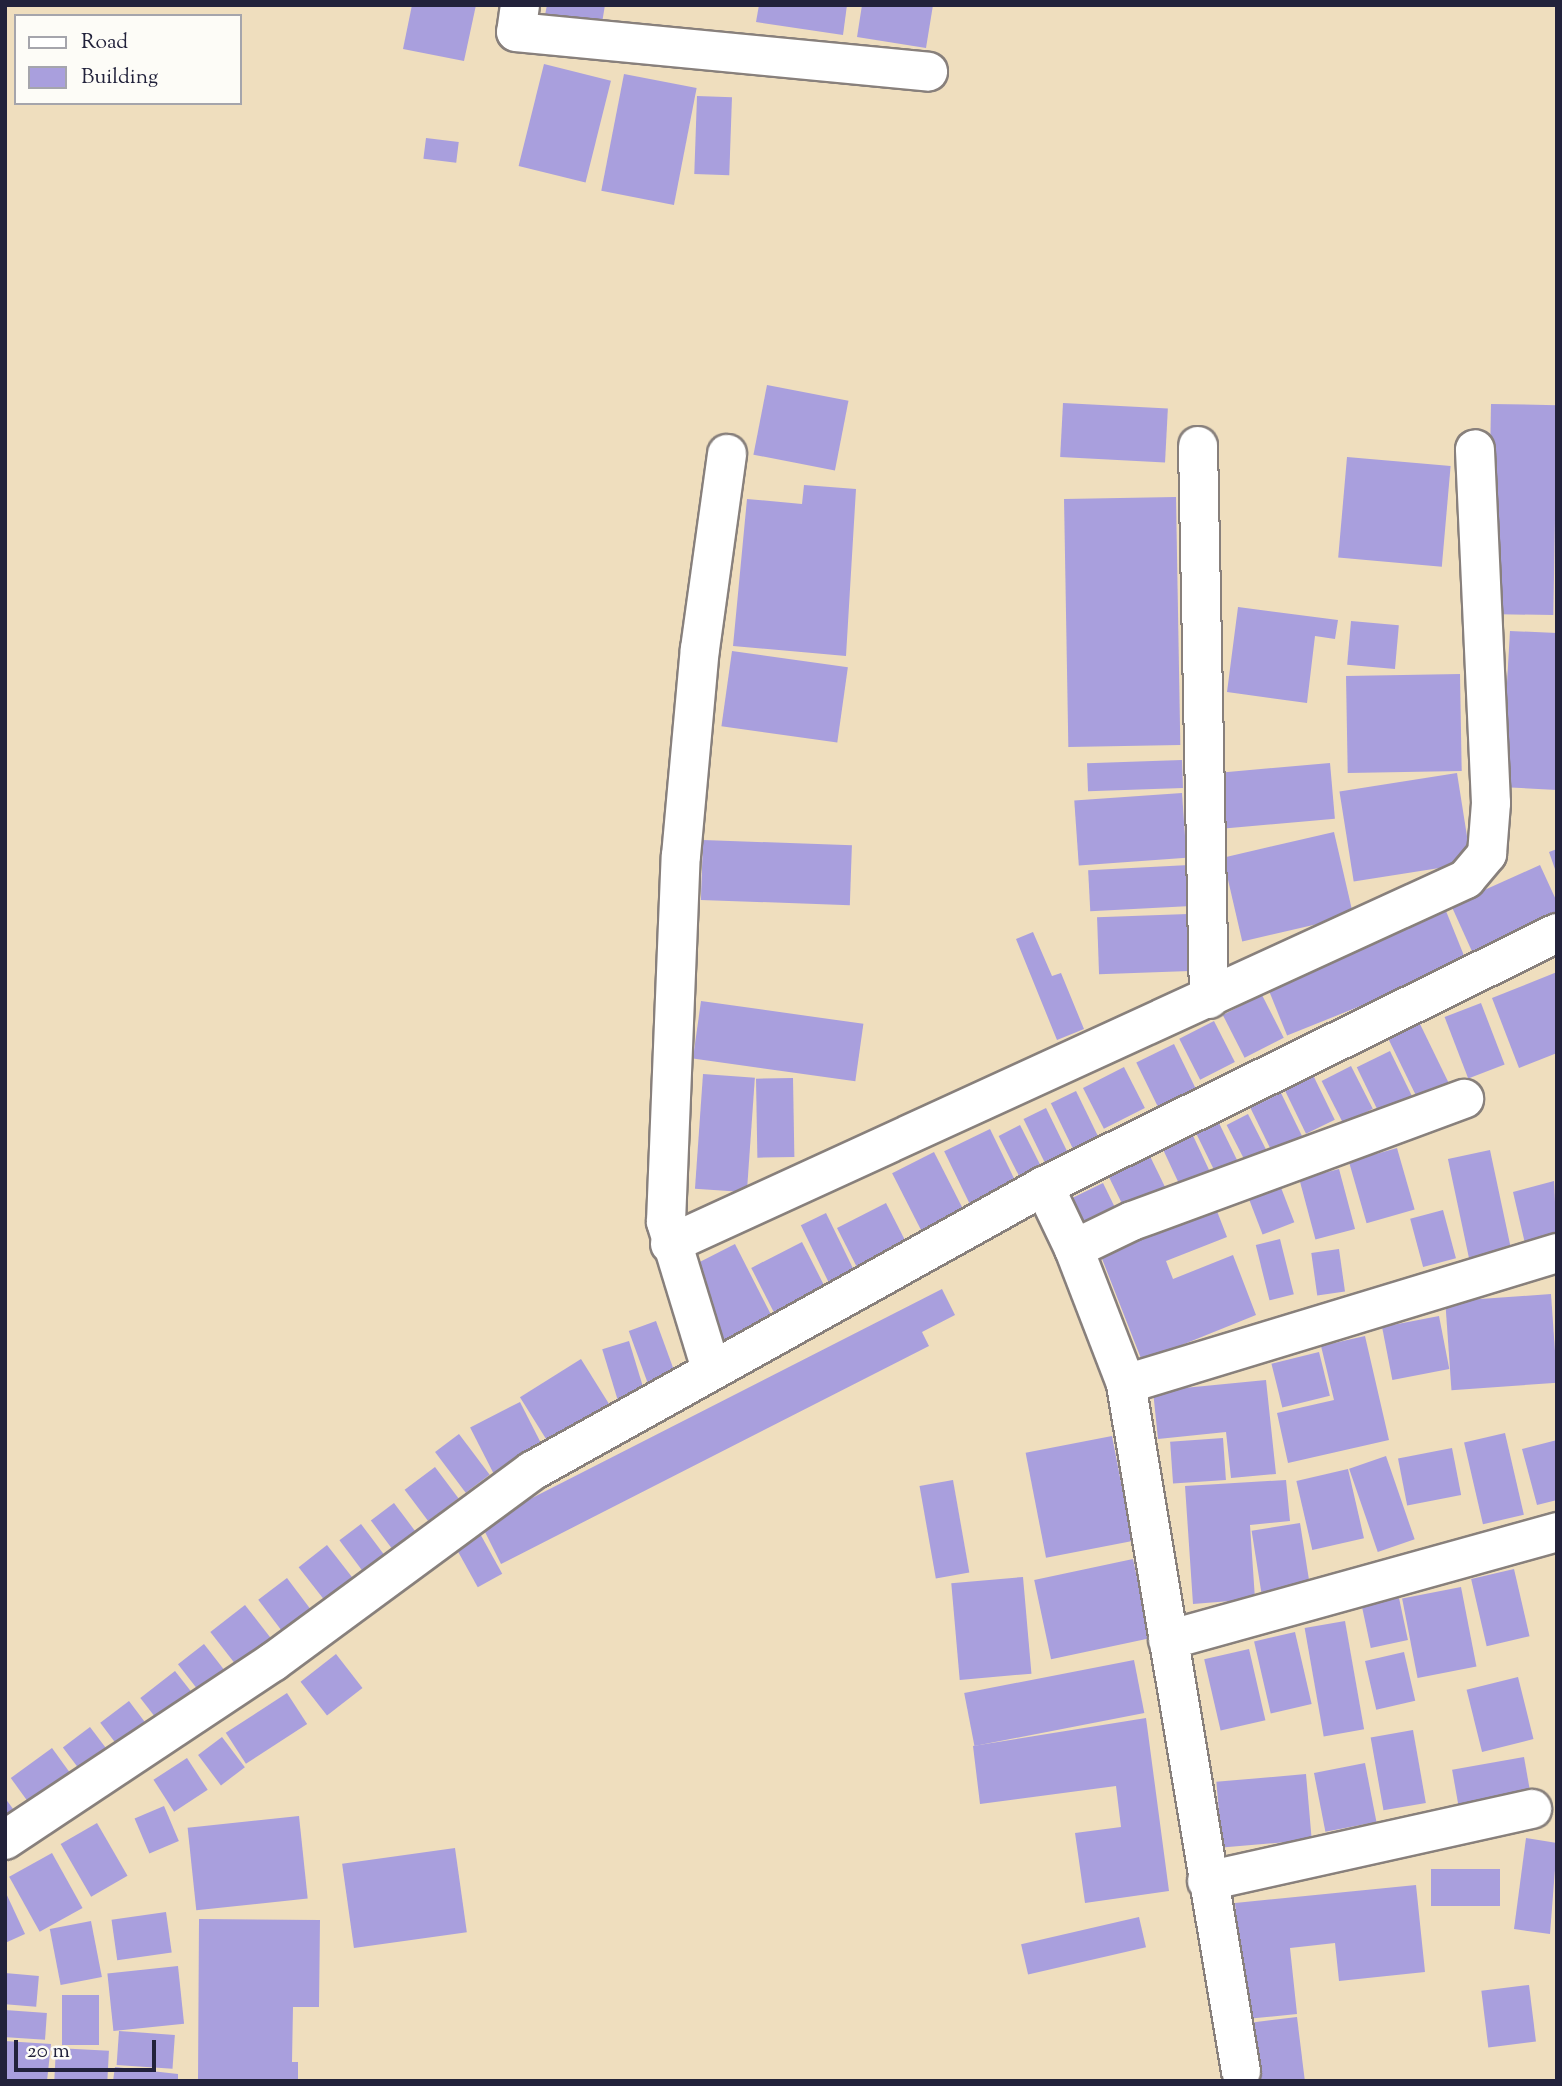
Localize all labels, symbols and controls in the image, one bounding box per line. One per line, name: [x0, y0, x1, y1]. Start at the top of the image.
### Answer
legend: [14, 14, 242, 105]
text: Road: [81, 28, 128, 58]
text: Building: [81, 63, 158, 93]
scale bar: [18, 2026, 159, 2070]
text: 20 m: [27, 2037, 70, 2067]

